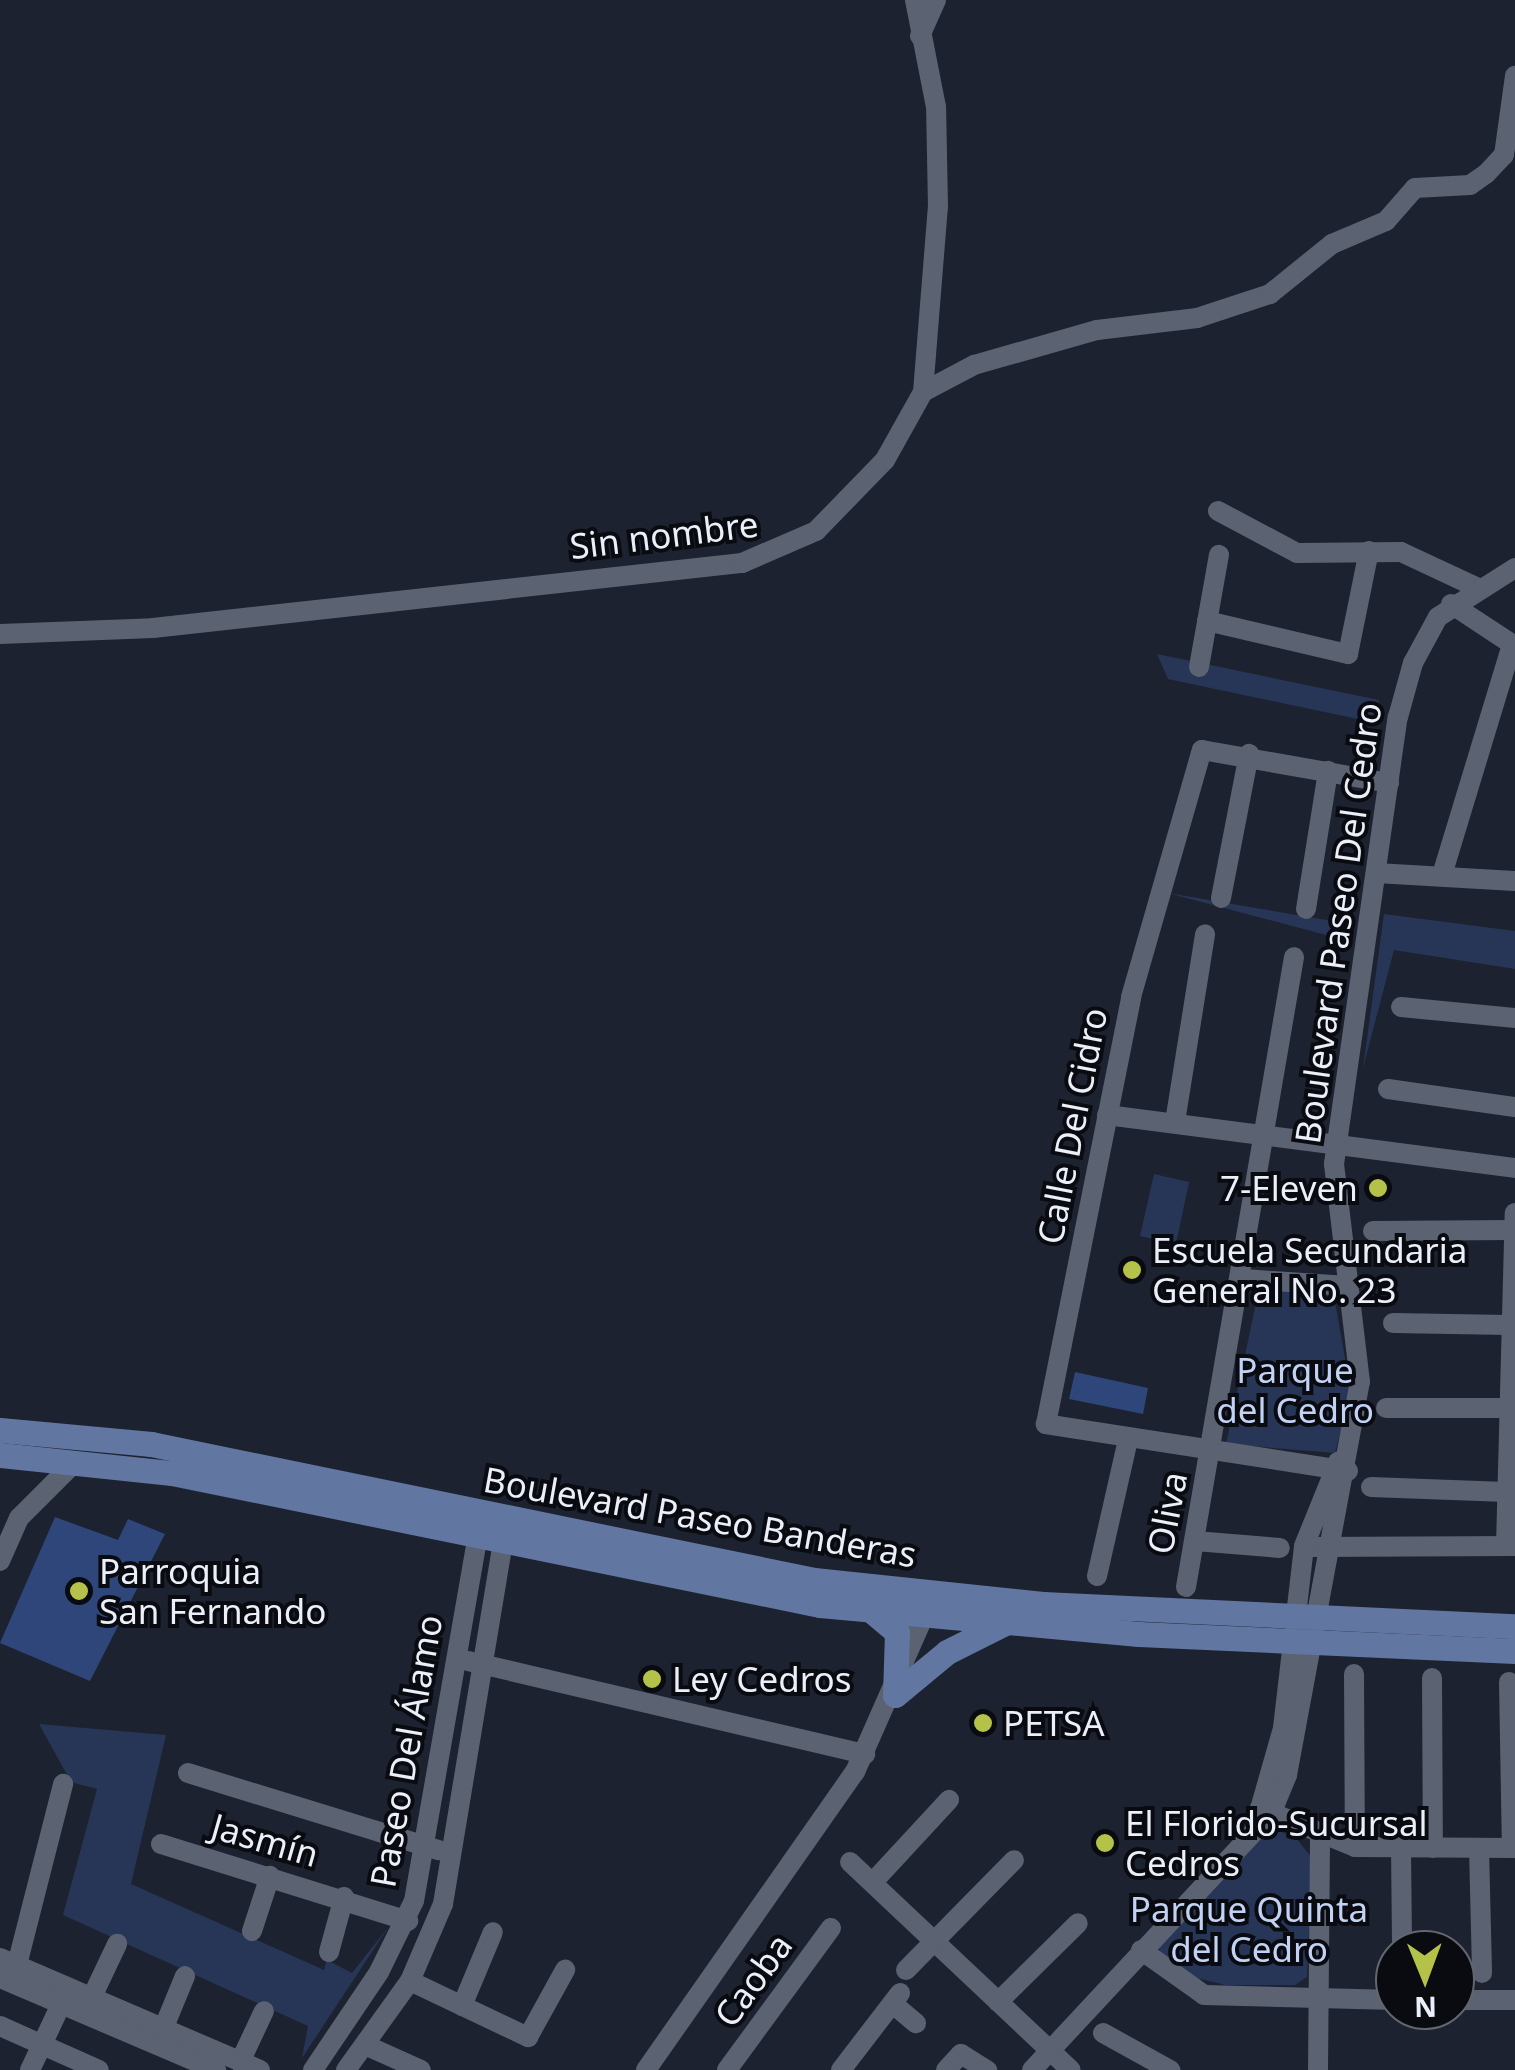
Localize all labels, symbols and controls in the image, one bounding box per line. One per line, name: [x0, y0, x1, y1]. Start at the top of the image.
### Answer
street label: Sin nombre: [567, 503, 761, 567]
street label: Boulevard Paseo Del Cedro: [1286, 700, 1390, 1146]
street label: Calle Del Cidro: [1029, 1004, 1115, 1248]
place label: 7-Eleven: [1220, 1167, 1358, 1209]
marker: 7-Eleven: [1367, 1177, 1389, 1199]
place label: Escuela Secundaria General No. 23: [1152, 1229, 1467, 1311]
marker: Escuela Secundaria General No. 23: [1121, 1259, 1143, 1281]
park label: Parque del Cedro: [1216, 1349, 1374, 1431]
street label: Boulevard Paseo Banderas: [480, 1458, 920, 1576]
street label: Oliva: [1138, 1468, 1196, 1558]
place label: Parroquia San Fernando: [99, 1550, 327, 1632]
marker: Parroquia San Fernando: [68, 1580, 90, 1602]
street label: Paseo Del Álamo: [361, 1611, 451, 1891]
place label: Ley Cedros: [672, 1658, 851, 1700]
marker: Ley Cedros: [641, 1668, 663, 1690]
place label: PETSA: [1003, 1702, 1105, 1744]
marker: PETSA: [972, 1712, 994, 1734]
place label: El Florido-Sucursal Cedros: [1125, 1802, 1428, 1884]
street label: Jasmín: [207, 1805, 323, 1875]
marker: El Florido-Sucursal Cedros: [1094, 1832, 1116, 1854]
park label: Parque Quinta del Cedro: [1130, 1888, 1368, 1970]
street label: Caoba: [705, 1926, 801, 2034]
north arrow: [1375, 1930, 1475, 2030]
text: N: [1414, 1989, 1437, 2027]

